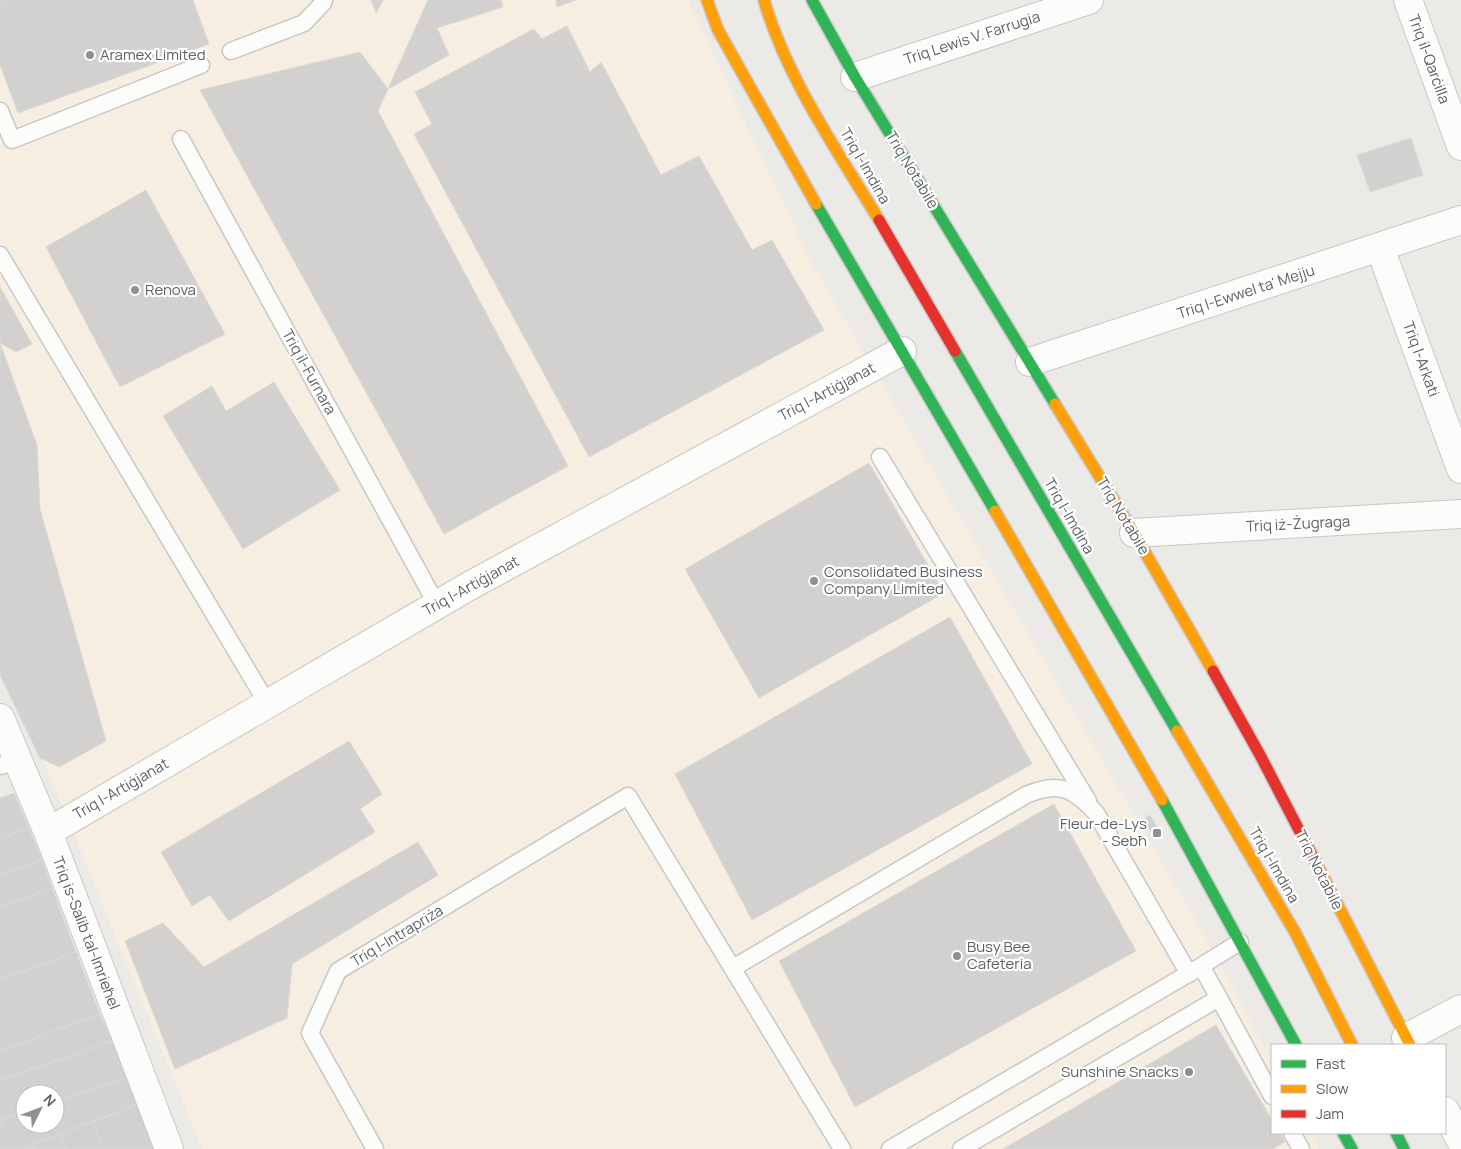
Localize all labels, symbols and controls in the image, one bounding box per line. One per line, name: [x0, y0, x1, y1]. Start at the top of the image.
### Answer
street label: Triq Lewis V. Farrugia: [901, 6, 1043, 69]
street label: Triq il-Qarċilla: [1404, 11, 1455, 106]
place label: Aramex Limited: [100, 44, 206, 65]
marker: Aramex Limited: [84, 49, 96, 61]
street label: Triq l-Imdina: [835, 124, 896, 208]
street label: Triq Notabile: [881, 127, 944, 213]
street label: Triq l-Ewwel ta' Mejju: [1174, 259, 1317, 324]
place label: Renova: [145, 279, 196, 300]
marker: Renova: [129, 284, 141, 296]
street label: Triq l-Arkati: [1398, 318, 1445, 399]
street label: Triq il-Furnara: [277, 325, 342, 418]
street label: Triq l-Artiġjanat: [775, 357, 879, 426]
street label: Triq Notabile: [1092, 473, 1155, 559]
street label: Triq l-Imdina: [1039, 474, 1100, 558]
street label: Triq iż-Żugraga: [1245, 510, 1351, 537]
street label: Triq l-Artiġjanat: [419, 550, 523, 621]
place label: Consolidated Business Company Limited: [824, 561, 983, 599]
marker: Consolidated Business Company Limited: [808, 575, 820, 587]
street label: Triq l-Artiġjanat: [69, 753, 172, 824]
place label: Fleur-de-Lys - Sebħ: [1060, 813, 1147, 851]
street label: Triq l-Imdina: [1244, 823, 1305, 907]
street label: Triq Notabile: [1290, 826, 1349, 914]
marker: Fleur-de-Lys - Sebħ: [1151, 827, 1163, 839]
street label: Triq is-Salib tal-Imrieħel: [48, 853, 125, 1012]
street label: Triq l-Intrapriża: [347, 900, 447, 971]
place label: Busy Bee Cafeteria: [967, 936, 1032, 974]
marker: Busy Bee Cafeteria: [951, 950, 963, 962]
legend: [1271, 1044, 1446, 1134]
text: Fast: [1316, 1053, 1345, 1074]
place label: Sunshine Snacks: [1061, 1061, 1179, 1082]
marker: Sunshine Snacks: [1183, 1066, 1195, 1078]
text: Slow: [1316, 1078, 1349, 1099]
north arrow: [15, 1084, 65, 1134]
text: N: [40, 1090, 60, 1110]
text: Jam: [1316, 1103, 1344, 1124]

